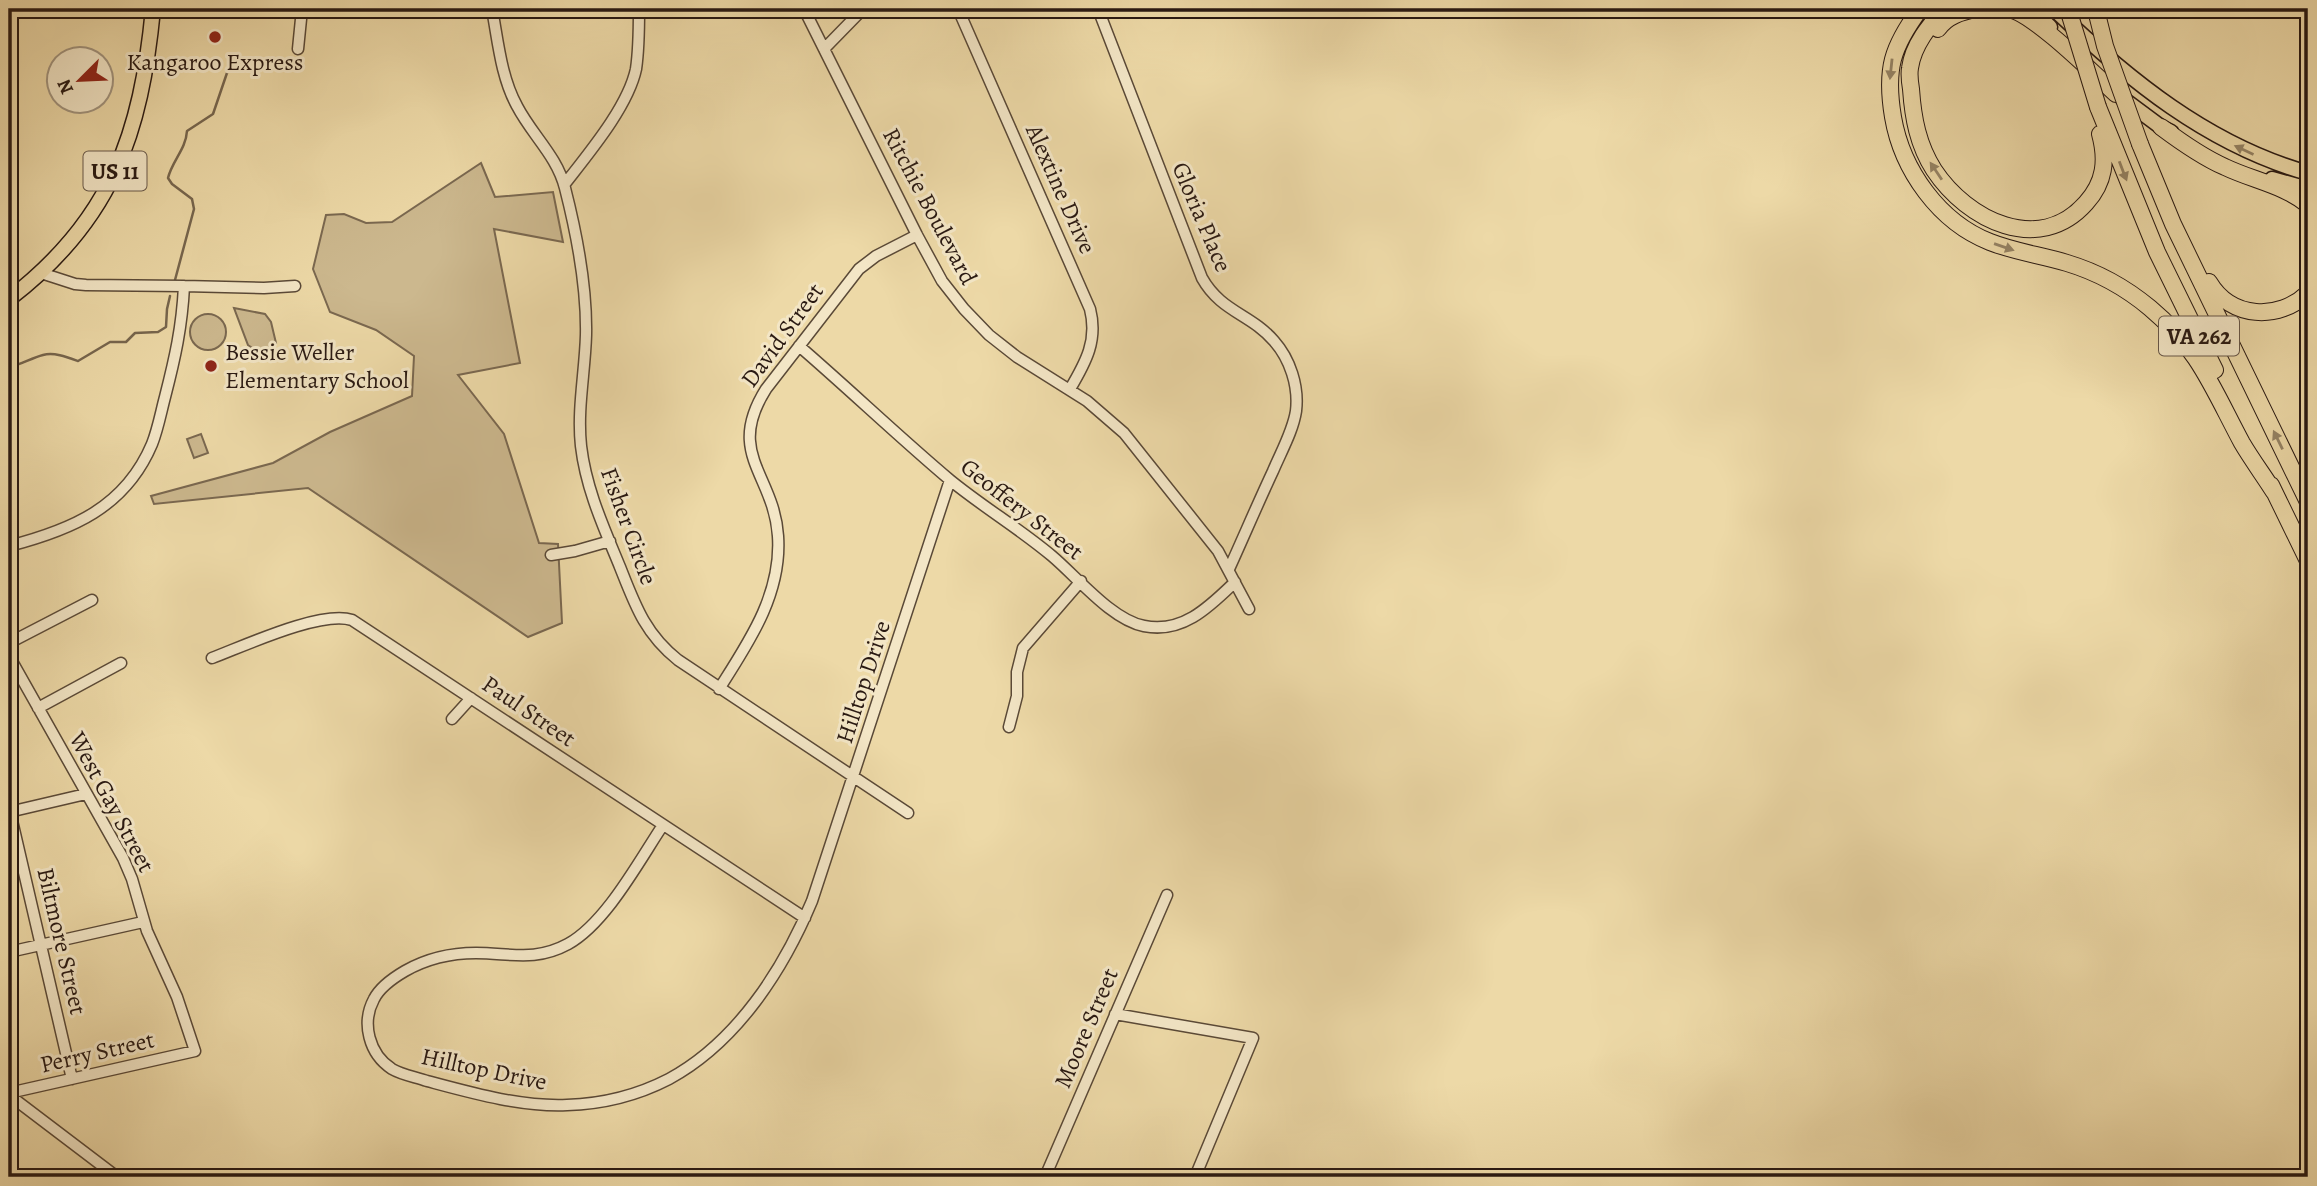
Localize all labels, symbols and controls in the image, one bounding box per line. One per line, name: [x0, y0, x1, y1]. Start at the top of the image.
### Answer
marker: Kangaroo Express: [207, 29, 223, 45]
north arrow: [46, 46, 116, 116]
place label: Kangaroo Express: [127, 46, 303, 78]
one-way arrow: [1886, 59, 1897, 81]
text: N: [51, 75, 80, 98]
street label: Alextine Drive: [1018, 118, 1104, 259]
street label: Ritchie Boulevard: [875, 122, 985, 290]
one-way arrow: [2234, 144, 2254, 156]
road number: US 11: [83, 152, 146, 190]
street label: Gloria Place: [1165, 157, 1239, 277]
one-way arrow: [2117, 160, 2128, 181]
one-way arrow: [1929, 162, 1943, 180]
one-way arrow: [1993, 242, 2014, 253]
street label: David Street: [733, 276, 831, 394]
road number: VA 262: [2159, 316, 2239, 356]
place label: Bessie Weller Elementary School: [225, 336, 409, 396]
marker: Bessie Weller Elementary School: [203, 358, 219, 374]
one-way arrow: [2273, 430, 2284, 450]
street label: Geoffery Street: [954, 451, 1090, 567]
street label: Fisher Circle: [593, 463, 665, 589]
street label: Hilltop Drive: [828, 616, 898, 748]
street label: Paul Street: [476, 668, 582, 754]
street label: West Gay Street: [61, 725, 162, 878]
street label: Biltmore Street: [30, 864, 94, 1018]
street label: Moore Street: [1046, 963, 1126, 1093]
street label: Perry Street: [37, 1023, 157, 1081]
street label: Hilltop Drive: [418, 1040, 550, 1098]

